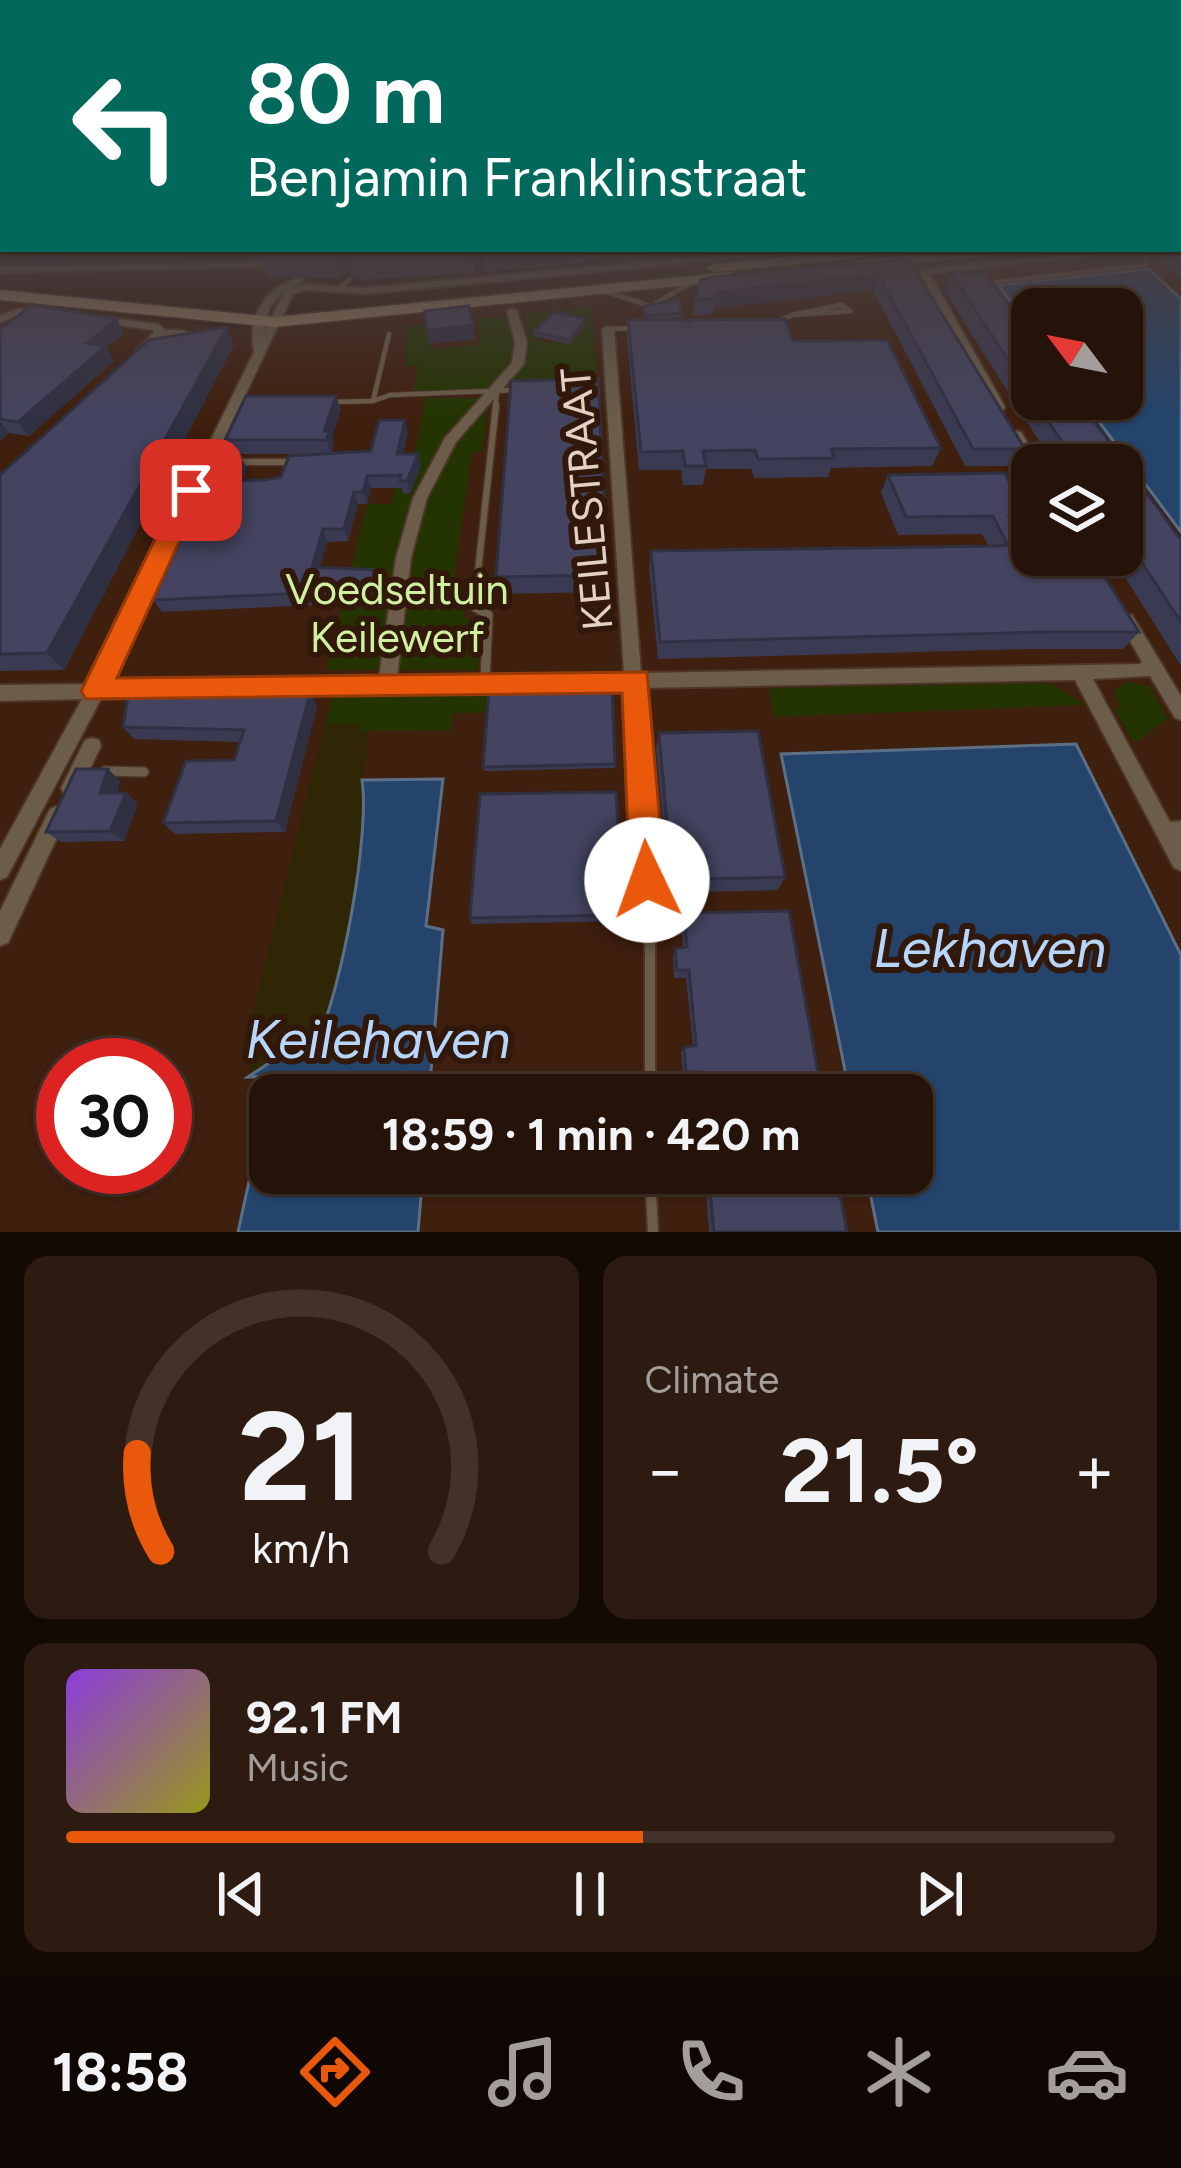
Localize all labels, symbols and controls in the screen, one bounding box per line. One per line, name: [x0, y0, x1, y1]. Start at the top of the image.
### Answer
text: 80 m: [246, 43, 445, 144]
icon: left: [48, 48, 204, 204]
text: Benjamin Franklinstraat: [246, 145, 807, 210]
north arrow: [1011, 288, 1143, 420]
map controls: [1011, 288, 1143, 576]
street label: KEILESTRAAT: [550, 366, 623, 632]
pin: [140, 439, 242, 541]
button: layers: [1011, 444, 1143, 576]
icon: arrive: [158, 457, 224, 523]
park label: Voedseltuin Keilewerf: [285, 564, 509, 663]
position arrow: [584, 817, 710, 943]
water label: Lekhaven: [874, 916, 1106, 981]
water label: Keilehaven: [245, 1007, 511, 1072]
speed limit sign: 30: [36, 1038, 192, 1194]
text: 18:59 · 1 min · 420 m: [382, 1107, 800, 1161]
text: Climate: [645, 1356, 779, 1403]
text: 21: [239, 1381, 364, 1531]
text: 21.5°: [780, 1416, 979, 1525]
text: −: [645, 1430, 686, 1510]
text: +: [1074, 1430, 1115, 1510]
text: km/h: [252, 1521, 350, 1573]
text: 92.1 FM: [246, 1690, 403, 1744]
text: Music: [246, 1744, 349, 1791]
icon: previous: [208, 1861, 274, 1927]
icon: pause: [557, 1861, 623, 1927]
icon: next: [907, 1861, 973, 1927]
icon: directions: [293, 2030, 377, 2114]
icon: music: [481, 2030, 565, 2114]
icon: phone: [669, 2030, 753, 2114]
icon: climate: [857, 2030, 941, 2114]
icon: car: [1045, 2030, 1129, 2114]
text: 18:58: [52, 2040, 189, 2105]

